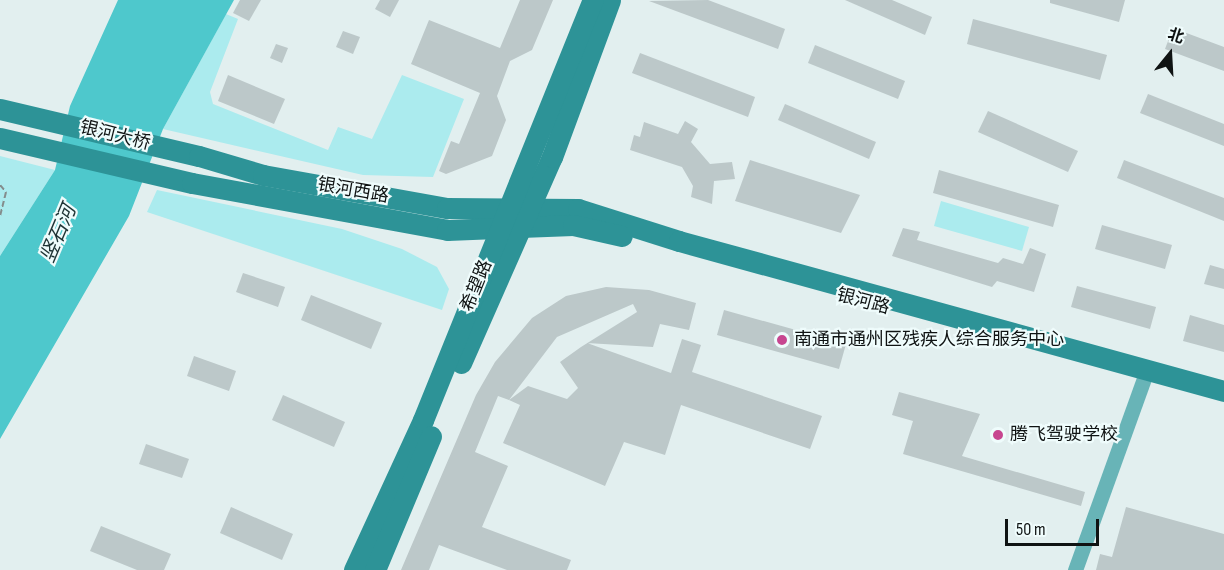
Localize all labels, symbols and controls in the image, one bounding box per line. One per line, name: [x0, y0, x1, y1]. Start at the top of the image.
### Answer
north arrow: [1140, 24, 1200, 84]
text: 北: [1165, 25, 1186, 48]
street label: 银河大桥: [77, 117, 153, 155]
street label: 银河西路: [316, 174, 390, 208]
water label: 竖石河: [36, 202, 82, 266]
street label: 希望路: [457, 257, 497, 315]
street label: 银河路: [834, 285, 892, 319]
place label: 南通市通州区残疾人综合服务中心: [794, 329, 1064, 351]
marker: 南通市通州区残疾人综合服务中心: [775, 333, 789, 347]
place label: 腾飞驾驶学校: [1010, 424, 1118, 446]
marker: 腾飞驾驶学校: [991, 428, 1005, 442]
scale bar: [1008, 507, 1102, 545]
text: 50 m: [1016, 519, 1046, 540]

